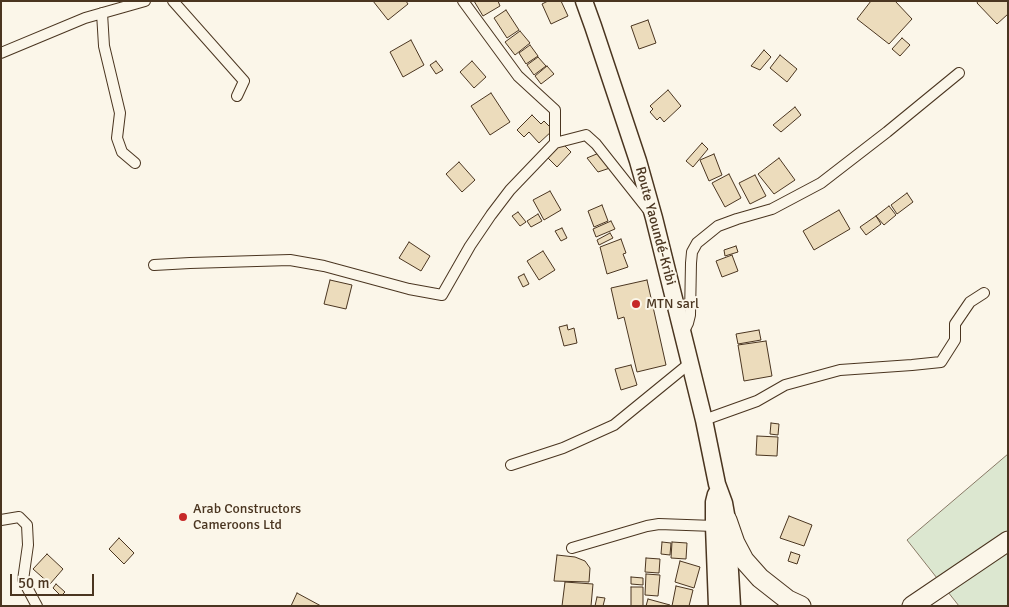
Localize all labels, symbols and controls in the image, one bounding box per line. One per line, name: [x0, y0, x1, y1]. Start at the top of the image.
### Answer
street label: Route Yaoundé-Kribi: [631, 165, 679, 287]
place label: MTN sarl: [646, 296, 699, 312]
marker: MTN sarl: [630, 298, 642, 310]
place label: Arab Constructors Cameroons Ltd: [193, 501, 301, 534]
marker: Arab Constructors Cameroons Ltd: [177, 511, 189, 523]
scale bar: [12, 564, 96, 596]
text: 50 m: [18, 574, 49, 592]

